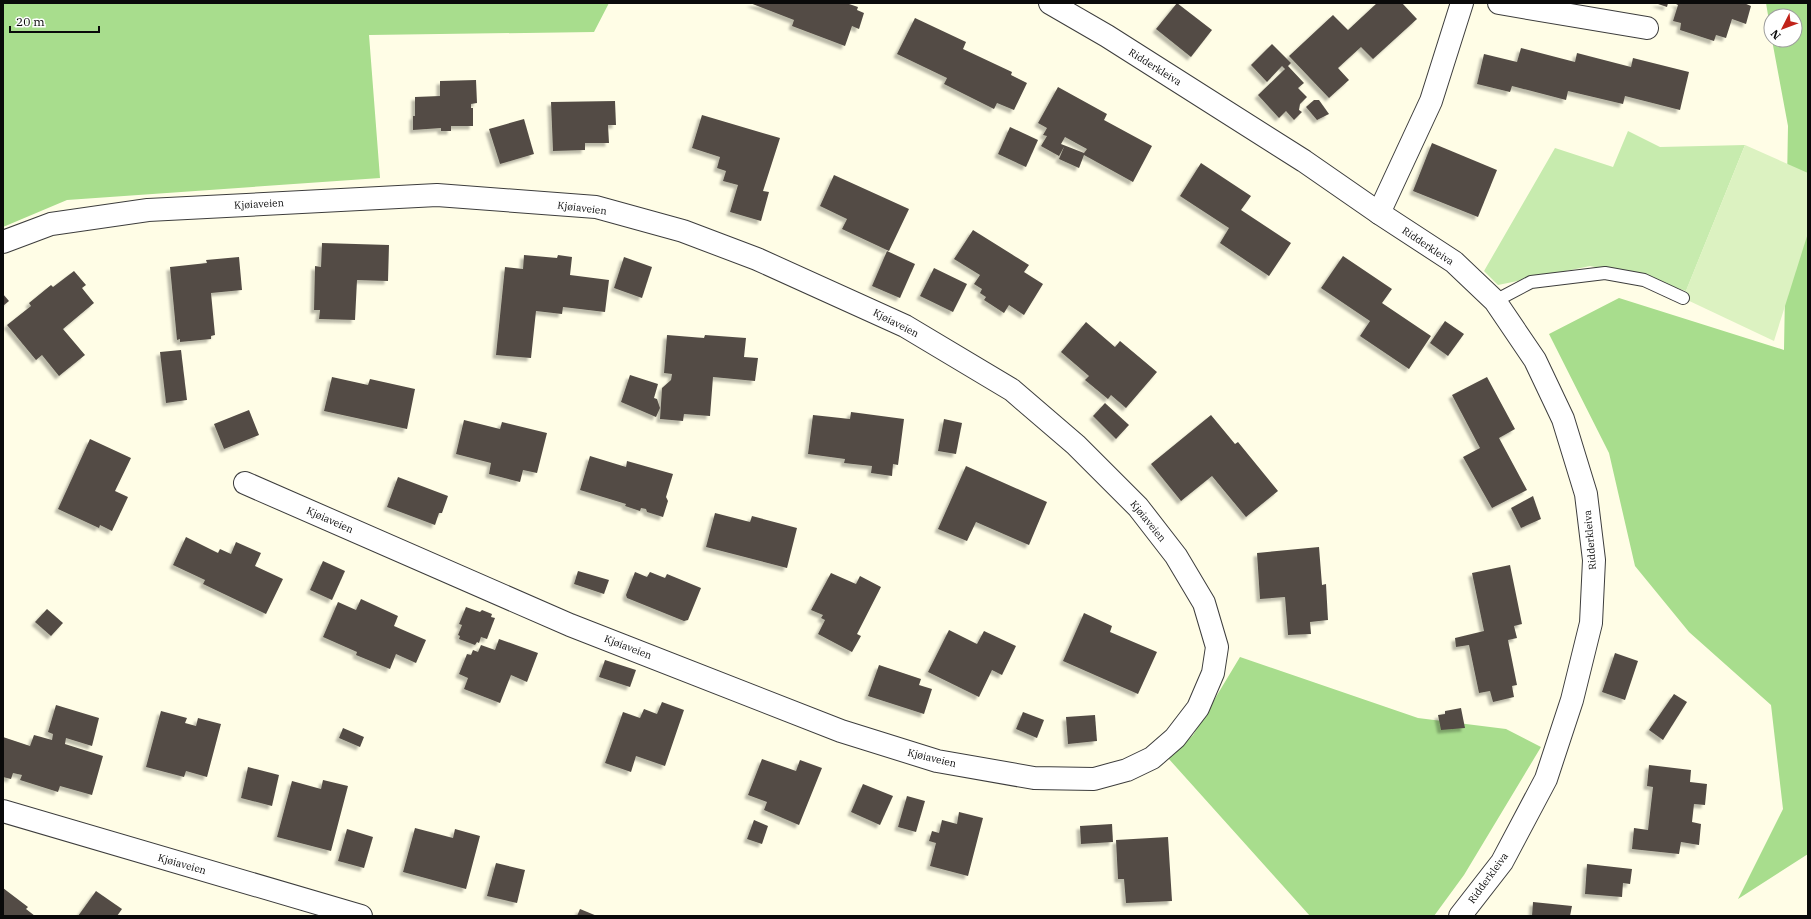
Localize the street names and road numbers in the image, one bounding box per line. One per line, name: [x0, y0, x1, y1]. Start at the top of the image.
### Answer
street label: Ridderkleiva: [1126, 46, 1184, 89]
street label: Kjøiaveien: [234, 196, 285, 212]
street label: Kjøiaveien: [557, 199, 608, 218]
street label: Ridderkleiva: [1400, 224, 1457, 268]
street label: Kjøiaveien: [871, 306, 922, 340]
street label: Kjøiaveien: [1127, 498, 1169, 545]
street label: Kjøiaveien: [305, 504, 356, 536]
street label: Ridderkleiva: [1581, 509, 1599, 570]
street label: Kjøiaveien: [602, 632, 654, 662]
street label: Kjøiaveien: [906, 746, 958, 770]
street label: Ridderkleiva: [1465, 850, 1511, 906]
street label: Kjøiaveien: [156, 851, 208, 877]

